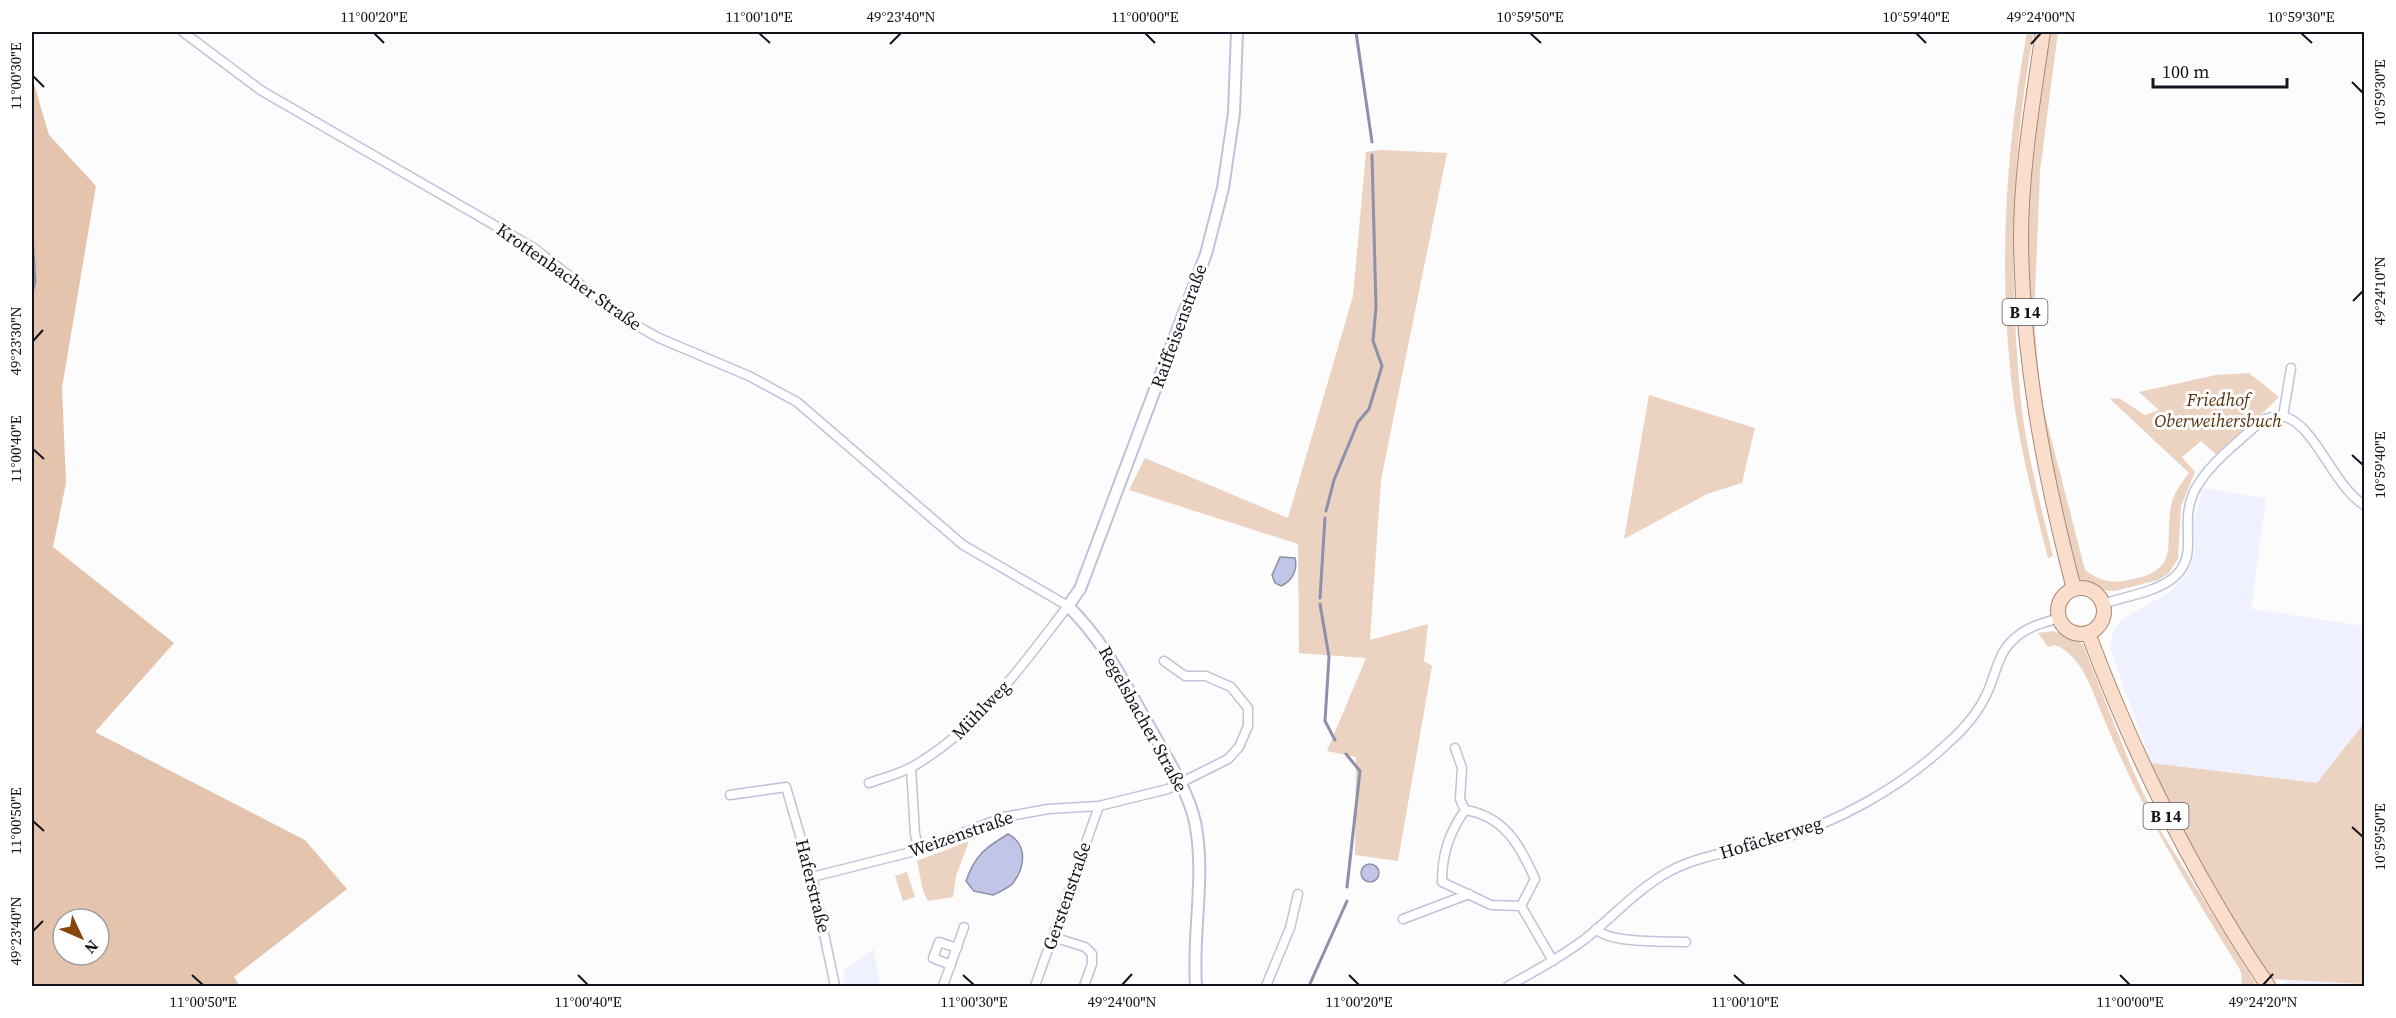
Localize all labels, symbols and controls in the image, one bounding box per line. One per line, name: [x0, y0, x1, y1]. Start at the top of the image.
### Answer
text: 11°00'20"E: [340, 6, 408, 27]
text: 11°00'10"E: [725, 6, 793, 27]
text: 49°23'40"N: [866, 6, 936, 27]
text: 11°00'00"E: [1111, 6, 1179, 27]
text: 10°59'50"E: [1496, 6, 1564, 27]
text: 10°59'40"E: [1882, 6, 1950, 27]
text: 49°24'00"N: [2006, 6, 2076, 27]
text: 10°59'30"E: [2267, 6, 2335, 27]
text: 11°00'30"E: [5, 42, 26, 110]
scale bar: [2153, 51, 2286, 89]
text: 100 m: [2162, 59, 2209, 84]
text: 10°59'30"E: [2369, 59, 2390, 127]
street label: Krottenbacher Straße: [492, 217, 647, 336]
text: 49°24'10"N: [2369, 256, 2390, 326]
street label: Raiffeisenstraße: [1144, 260, 1213, 391]
road number: B 14: [2002, 299, 2048, 325]
text: 49°23'30"N: [5, 306, 26, 376]
park label: Friedhof Oberweihersbuch: [2154, 387, 2282, 433]
text: 11°00'40"E: [5, 415, 26, 483]
text: 10°59'40"E: [2369, 431, 2390, 499]
street label: Regelsbacher Straße: [1093, 641, 1194, 796]
street label: Mühlweg: [946, 674, 1015, 745]
text: 11°00'50"E: [5, 787, 26, 855]
road number: B 14: [2144, 803, 2188, 829]
text: 10°59'50"E: [2369, 803, 2390, 871]
street label: Weizenstraße: [905, 804, 1016, 863]
street label: Hofäckerweg: [1716, 810, 1825, 865]
street label: Haferstraße: [790, 836, 837, 935]
street label: Gerstenstraße: [1036, 838, 1097, 953]
text: 49°23'40"N: [5, 896, 26, 966]
north arrow: [51, 907, 111, 967]
text: N: [80, 936, 104, 960]
text: 11°00'50"E: [169, 991, 237, 1012]
text: 11°00'40"E: [554, 991, 622, 1012]
text: 11°00'30"E: [940, 991, 1008, 1012]
text: 49°24'00"N: [1087, 991, 1157, 1012]
text: 11°00'20"E: [1325, 991, 1393, 1012]
text: 11°00'10"E: [1711, 991, 1779, 1012]
text: 11°00'00"E: [2096, 991, 2164, 1012]
text: 49°24'20"N: [2228, 991, 2298, 1012]

